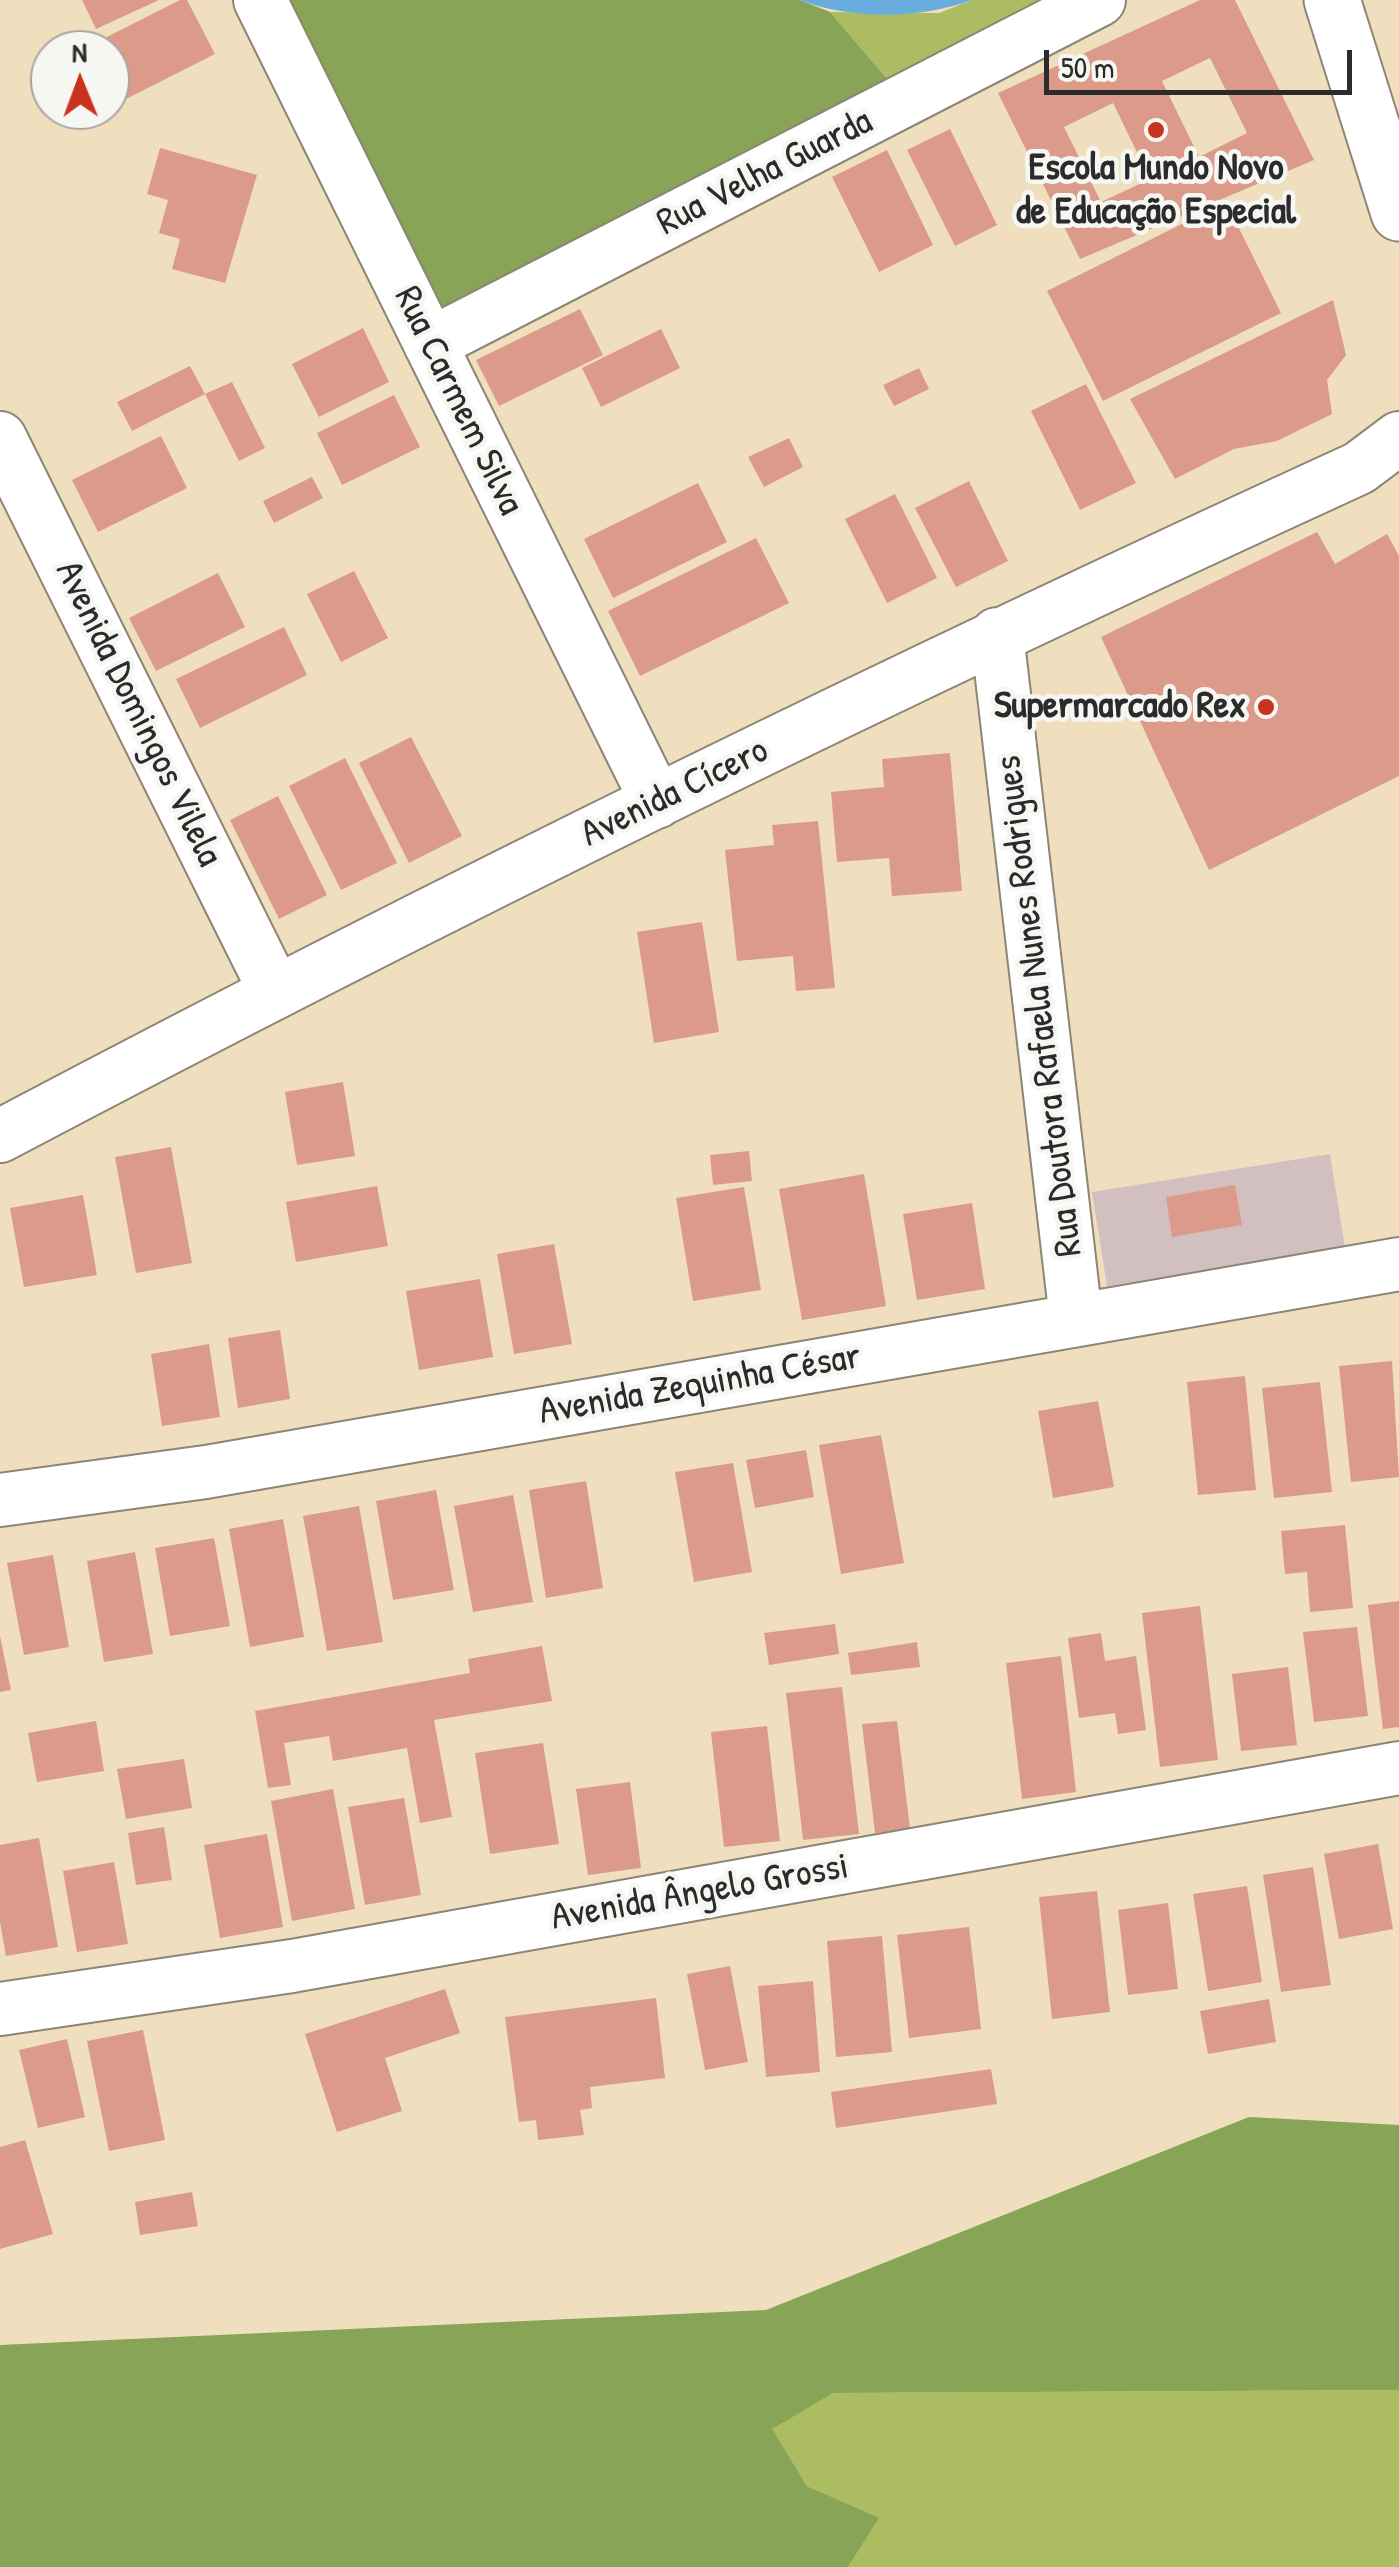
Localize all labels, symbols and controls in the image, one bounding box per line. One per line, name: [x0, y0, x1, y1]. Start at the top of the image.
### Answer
north arrow: [30, 30, 130, 130]
scale bar: [1049, 30, 1356, 92]
text: N: [72, 33, 87, 71]
text: 50 m: [1061, 47, 1114, 87]
street label: Rua Velha Guarda: [650, 99, 880, 247]
marker: Escola Mundo Novo de Educação Especial: [1145, 119, 1167, 141]
place label: Escola Mundo Novo de Educação Especial: [1016, 146, 1296, 235]
street label: Rua Carmem Silva: [383, 279, 533, 523]
street label: Avenida Domingos Vilela: [44, 554, 232, 874]
place label: Supermarcado Rex: [994, 684, 1246, 730]
marker: Supermarcado Rex: [1255, 696, 1277, 718]
street label: Avenida Cícero: [574, 728, 776, 858]
street label: Rua Doutora Rafaela Nunes Rodrigues: [987, 753, 1093, 1259]
street label: Avenida Zequinha César: [536, 1334, 864, 1436]
street label: Avenida Ângelo Grossi: [548, 1844, 852, 1942]

